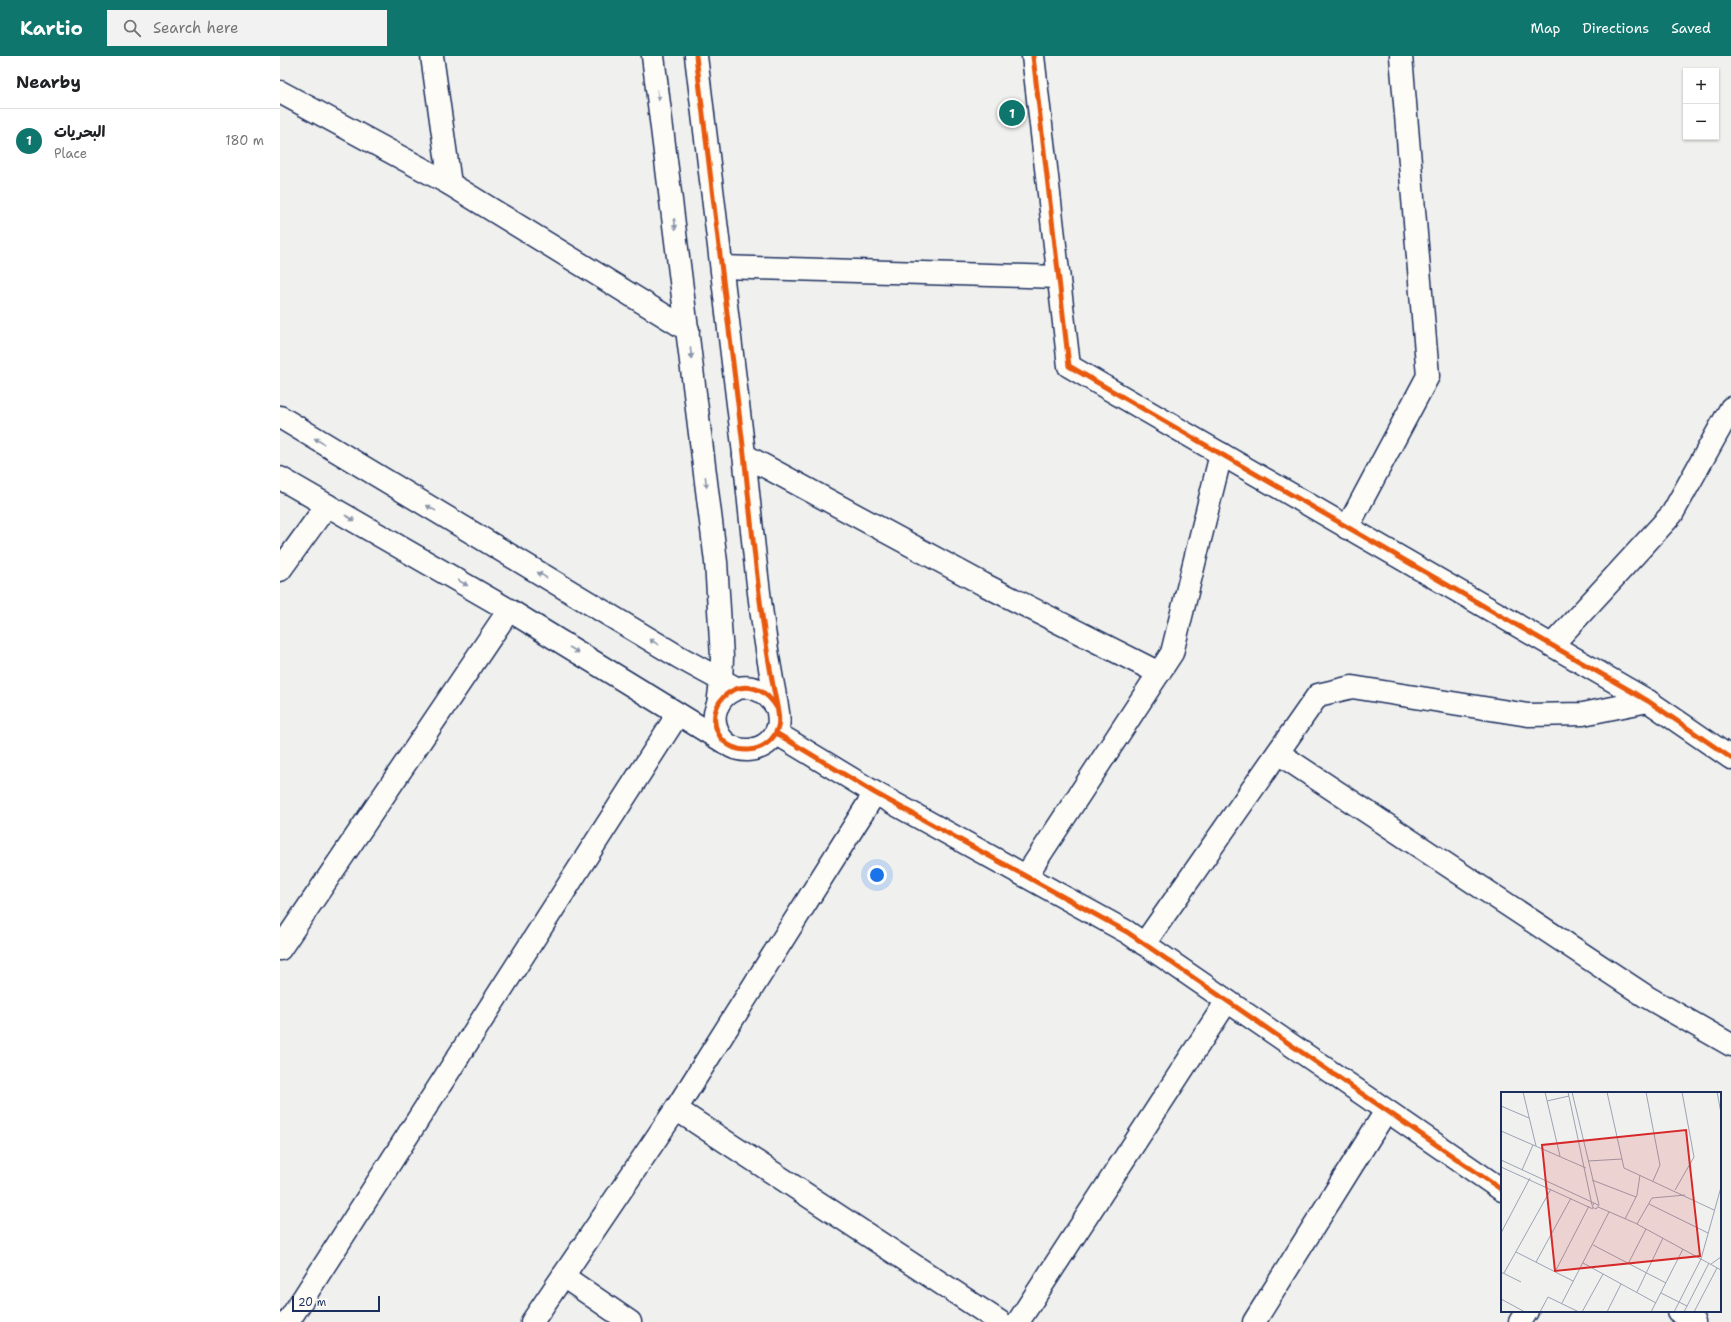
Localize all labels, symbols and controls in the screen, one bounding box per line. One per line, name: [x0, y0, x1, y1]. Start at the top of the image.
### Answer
search box: [107, 10, 387, 46]
text: Kartio: [20, 16, 83, 41]
icon: search: [121, 17, 143, 39]
text: Search here: [153, 18, 239, 38]
text: Map: [1531, 19, 1561, 37]
text: Directions: [1583, 19, 1649, 37]
text: Saved: [1671, 19, 1711, 37]
map controls: [1683, 68, 1719, 140]
button: +: [1683, 68, 1719, 104]
text: Nearby: [16, 71, 81, 93]
one-way arrow: [655, 89, 661, 101]
pin: 1: [999, 98, 1025, 128]
button: −: [1683, 104, 1719, 140]
text: البحريات: [54, 122, 105, 142]
text: 1: [26, 132, 32, 149]
text: 180 m: [225, 132, 264, 149]
text: Place: [54, 145, 87, 162]
one-way arrow: [672, 218, 678, 230]
one-way arrow: [688, 347, 694, 359]
one-way arrow: [314, 437, 324, 445]
one-way arrow: [703, 476, 710, 488]
one-way arrow: [426, 504, 436, 512]
one-way arrow: [344, 515, 356, 522]
one-way arrow: [537, 571, 547, 579]
one-way arrow: [457, 580, 469, 587]
one-way arrow: [649, 638, 659, 646]
one-way arrow: [568, 647, 580, 654]
your location: [867, 865, 887, 885]
inset map: [1501, 1092, 1721, 1312]
scale bar: [292, 1294, 380, 1313]
text: 20 m: [298, 1295, 326, 1310]

